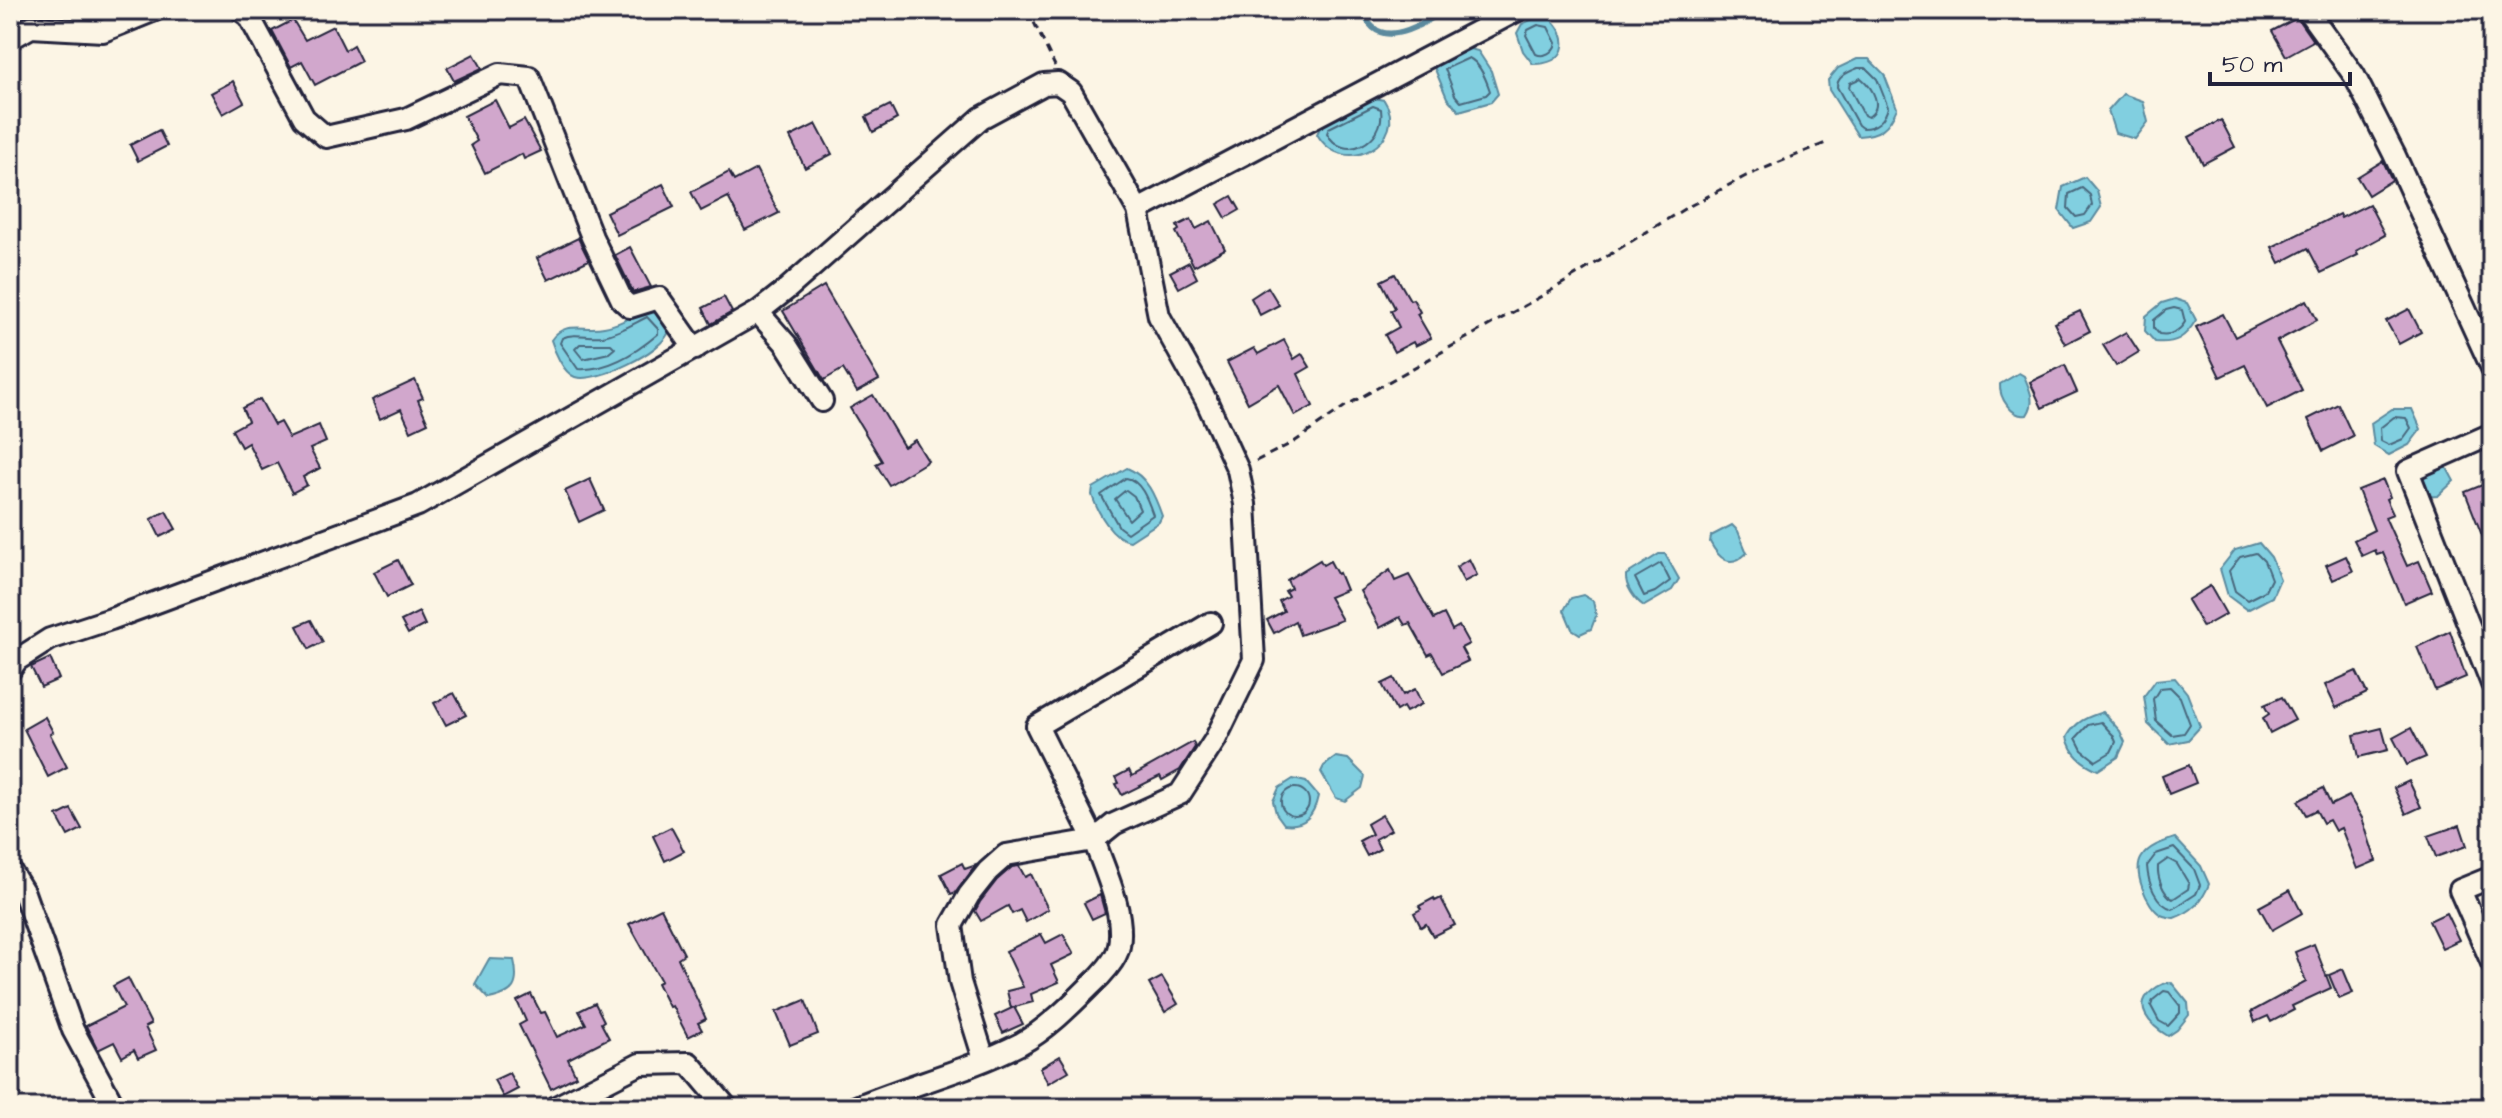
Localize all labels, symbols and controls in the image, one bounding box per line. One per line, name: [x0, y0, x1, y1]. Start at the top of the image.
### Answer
scale bar: [2210, 36, 2350, 86]
text: 50 m: [2222, 48, 2283, 82]

